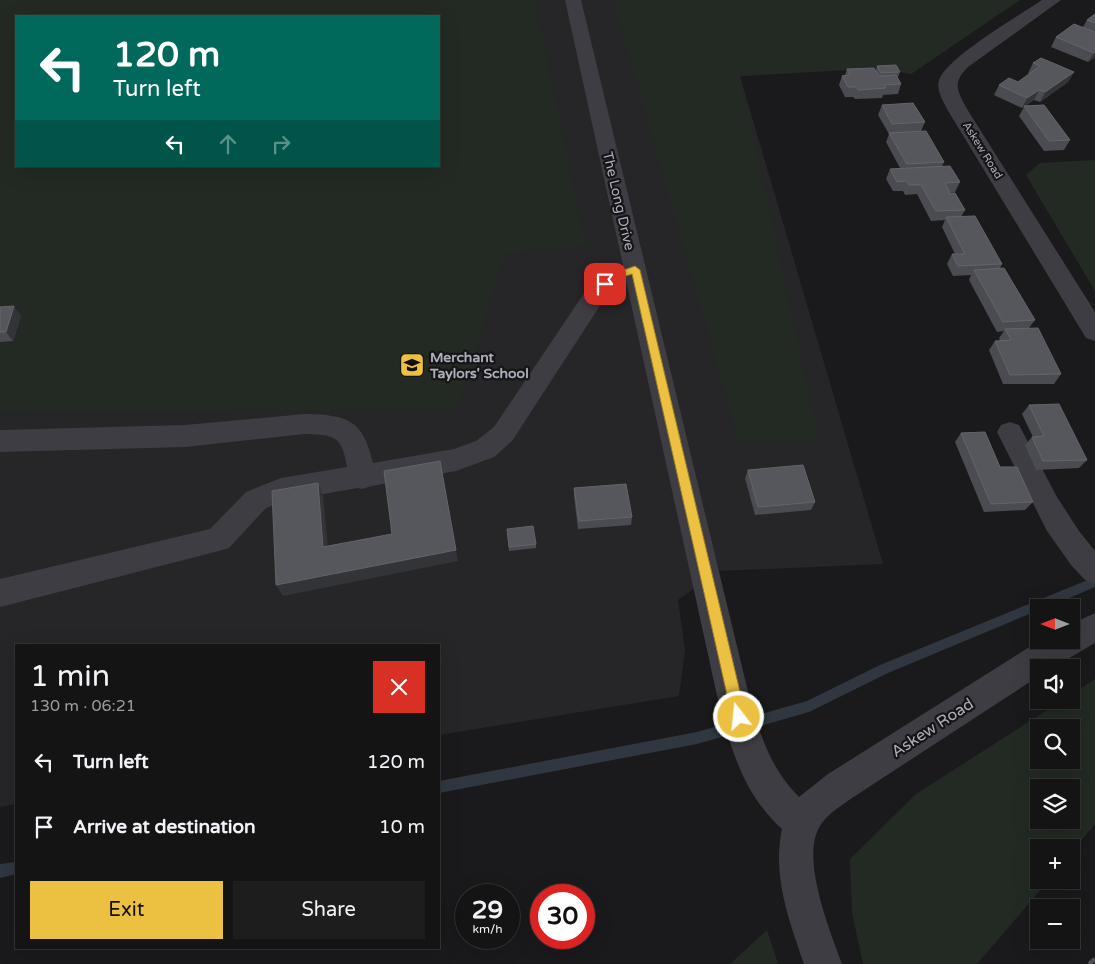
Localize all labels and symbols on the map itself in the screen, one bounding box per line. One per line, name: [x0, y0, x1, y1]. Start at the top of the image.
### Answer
street label: Askew Road: [960, 119, 1005, 181]
street label: The Long Drive: [599, 150, 638, 252]
pin: [584, 263, 626, 305]
place label: Merchant Taylors' School: [429, 349, 529, 382]
school or university icon: Merchant Taylors' School: [399, 352, 425, 378]
north arrow: [1030, 599, 1080, 649]
position arrow: [712, 690, 764, 742]
street label: Askew Road: [888, 694, 978, 762]
speed limit sign: 30: [530, 884, 595, 949]

